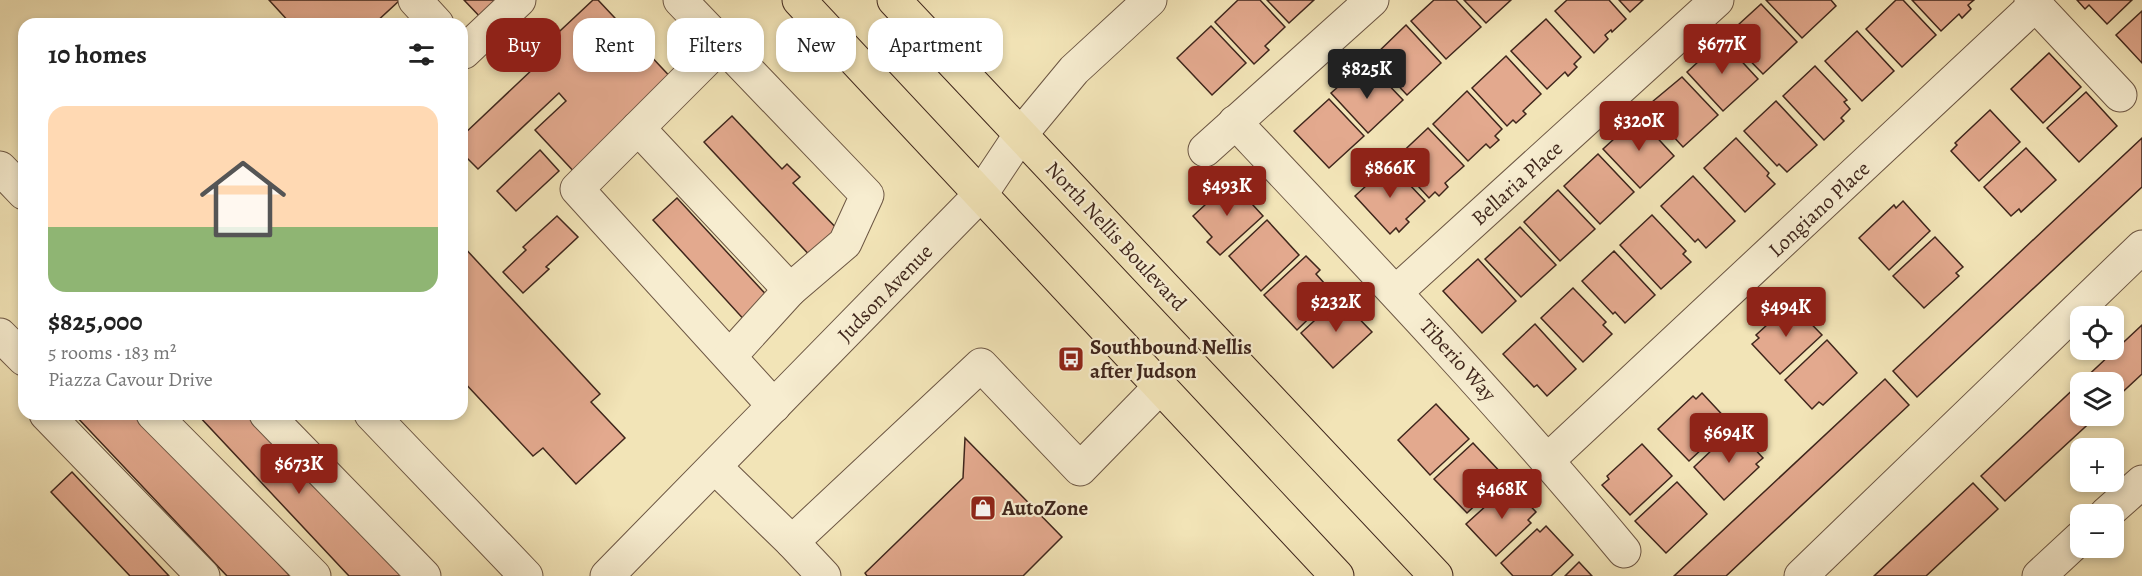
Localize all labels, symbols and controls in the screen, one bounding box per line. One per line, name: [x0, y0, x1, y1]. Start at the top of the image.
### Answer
chip: Buy: [486, 18, 561, 72]
chip: Rent: [573, 18, 655, 72]
chip: Filters: [667, 18, 764, 72]
chip: New: [776, 18, 856, 72]
chip: Apartment: [868, 18, 1003, 72]
pin: $677K: [1680, 24, 1764, 75]
text: $677K: [1698, 30, 1746, 57]
text: 10 homes: [48, 37, 147, 72]
icon: filters: [405, 38, 438, 71]
pin: $825K: [1325, 49, 1409, 100]
text: $825K: [1342, 55, 1392, 82]
pin: $320K: [1597, 101, 1681, 152]
text: $320K: [1614, 107, 1664, 134]
street label: Bellaria Place: [1465, 134, 1569, 232]
icon: home: [189, 145, 297, 253]
pin: $866K: [1348, 148, 1432, 199]
text: $866K: [1365, 154, 1415, 181]
street label: North Nellis Boulevard: [1039, 155, 1193, 317]
street label: Longiano Place: [1762, 155, 1876, 263]
pin: $493K: [1185, 166, 1269, 217]
text: $493K: [1202, 172, 1252, 199]
street label: Judson Avenue: [831, 238, 939, 348]
pin: $232K: [1294, 282, 1378, 333]
pin: $494K: [1744, 287, 1828, 338]
text: $232K: [1311, 288, 1361, 315]
text: $494K: [1761, 293, 1811, 320]
text: $825,000: [48, 304, 142, 339]
map controls: [2070, 306, 2124, 558]
button: locate: [2070, 306, 2124, 360]
street label: Tiberio Way: [1413, 313, 1503, 408]
place label: Southbound Nellis after Judson: [1090, 333, 1252, 385]
text: 5 rooms · 183 m²: [48, 339, 177, 366]
bus stop icon: Southbound Nellis after Judson: [1056, 344, 1086, 374]
text: Piazza Cavour Drive: [48, 366, 213, 393]
button: layers: [2070, 372, 2124, 426]
pin: $694K: [1687, 413, 1771, 464]
text: $694K: [1704, 419, 1754, 446]
button: +: [2070, 438, 2124, 492]
pin: $673K: [257, 444, 341, 495]
text: $673K: [275, 450, 323, 477]
pin: $468K: [1460, 469, 1544, 520]
text: $468K: [1477, 475, 1527, 502]
shop icon: AutoZone: [968, 493, 998, 523]
place label: AutoZone: [1001, 494, 1089, 522]
button: −: [2070, 504, 2124, 558]

